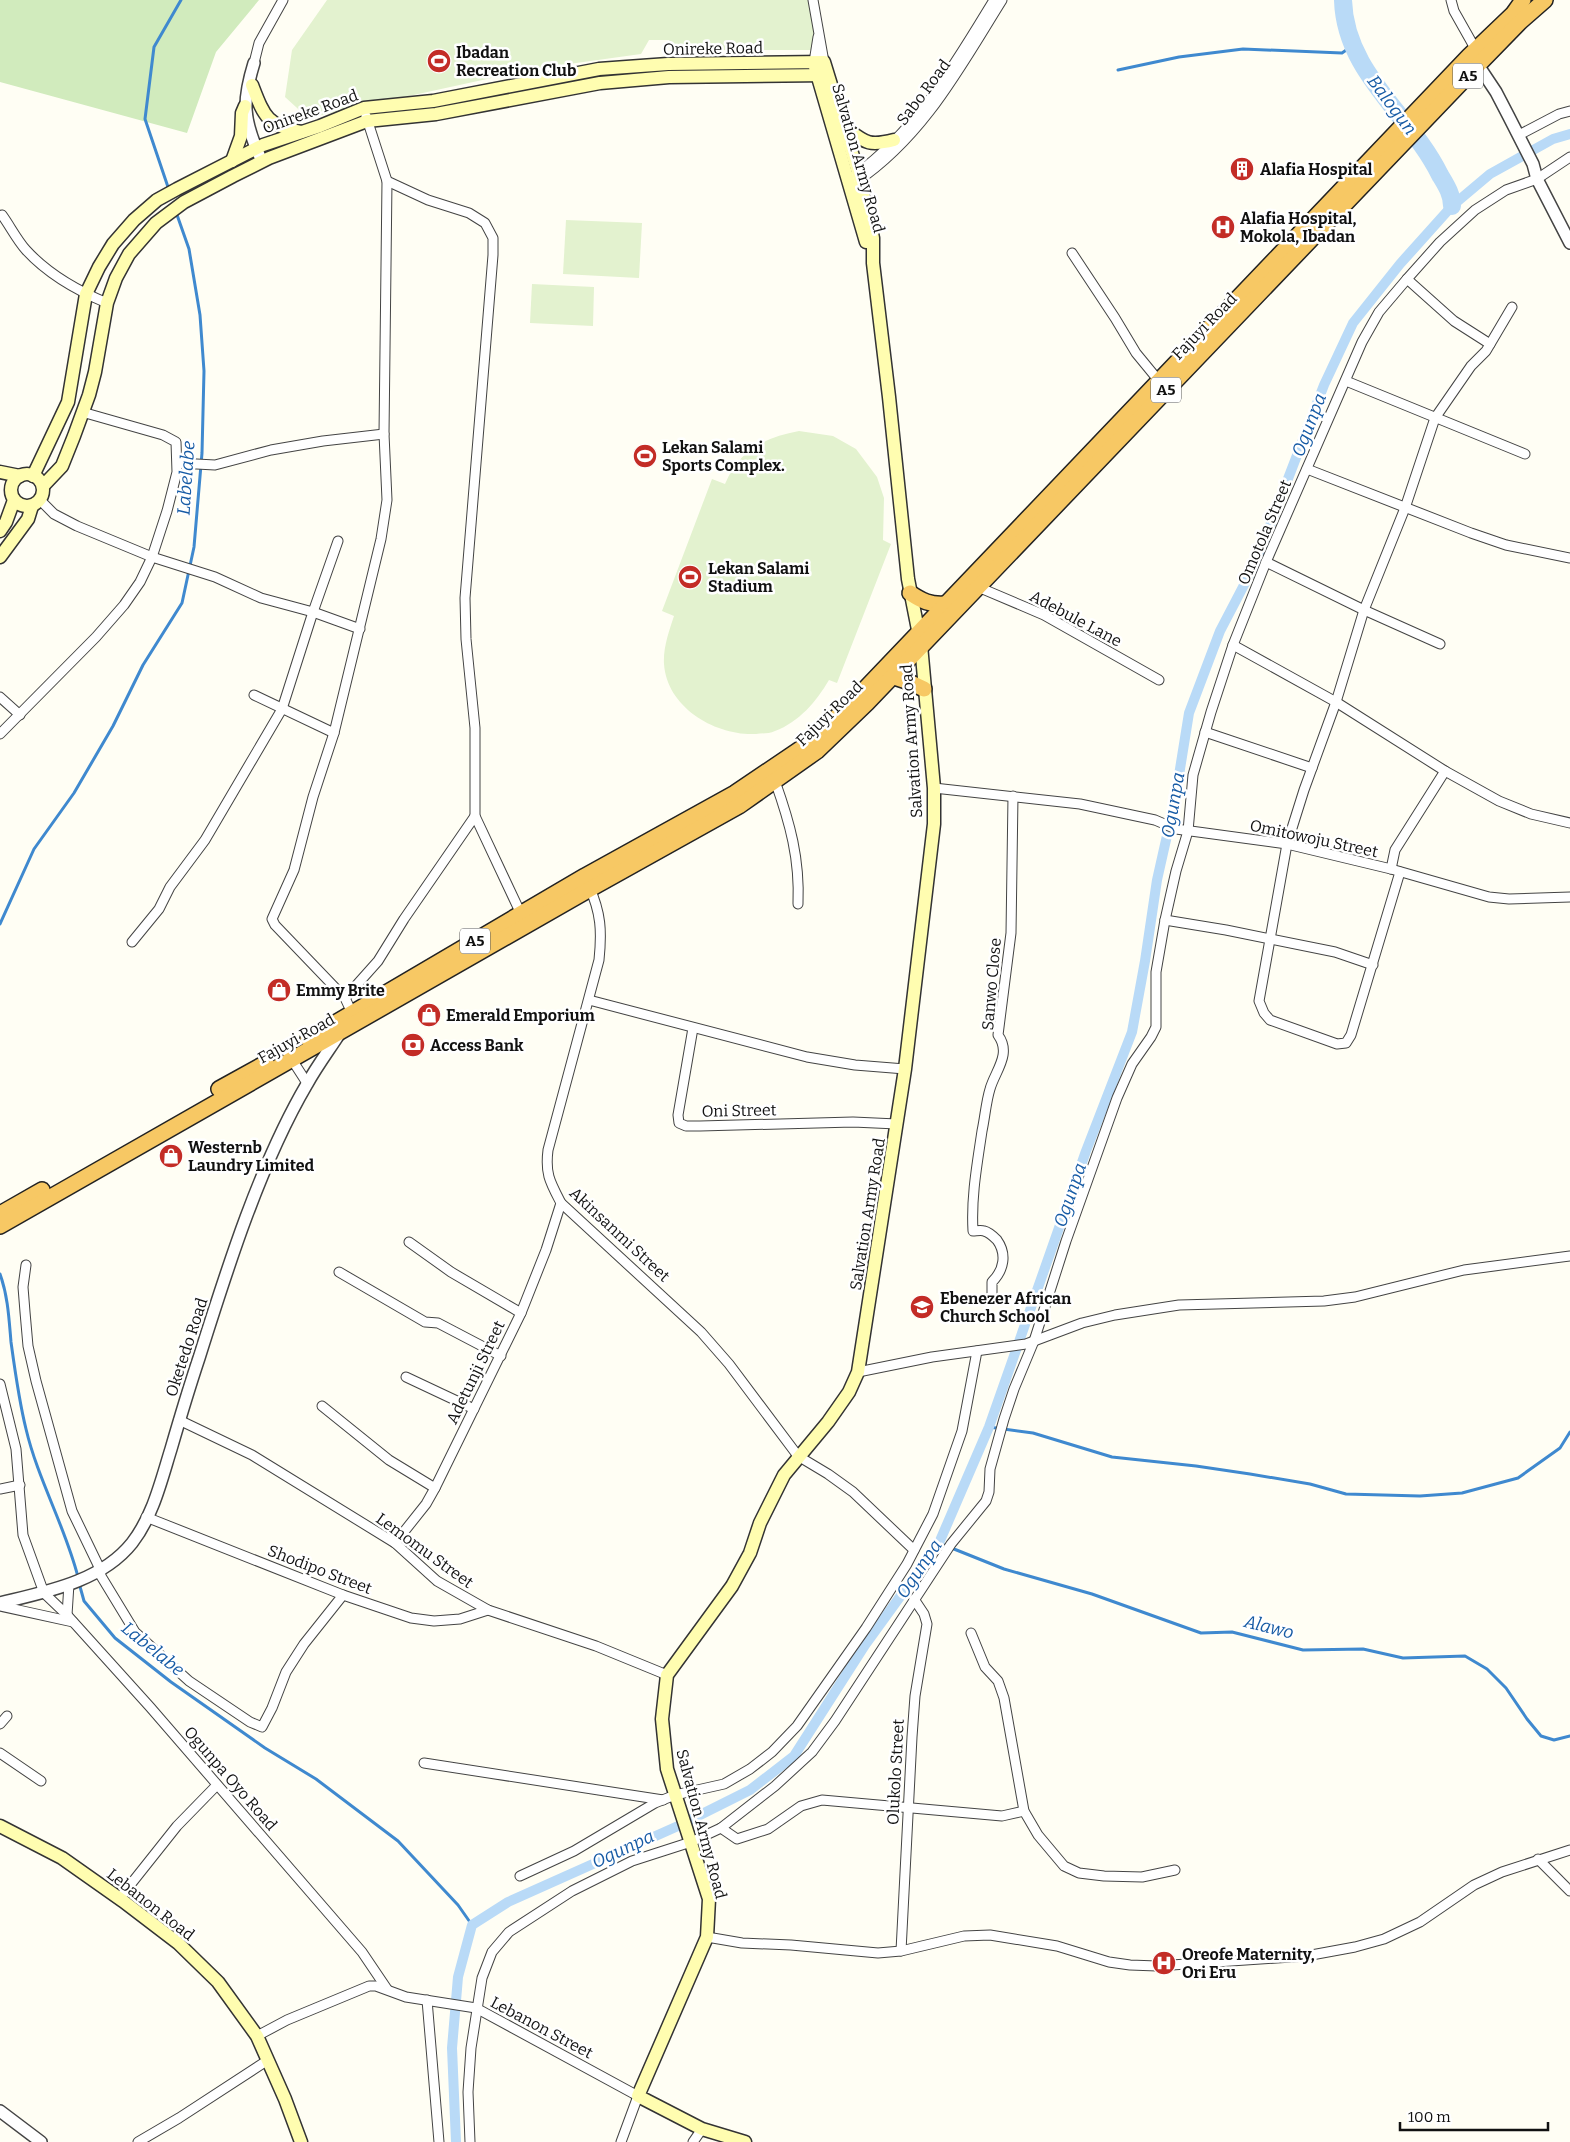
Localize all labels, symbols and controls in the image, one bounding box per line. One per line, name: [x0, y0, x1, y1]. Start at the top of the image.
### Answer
street label: Onireke Road: [663, 38, 764, 59]
place label: Ibadan Recreation Club: [456, 43, 576, 80]
sports icon: Ibadan Recreation Club: [426, 48, 452, 74]
street label: Sabo Road: [893, 55, 955, 129]
road number: A5: [1453, 64, 1483, 88]
water label: Balogun: [1362, 71, 1422, 139]
street label: Salvation Army Road: [828, 81, 889, 235]
street label: Onireke Road: [260, 85, 361, 138]
building icon: Alafia Hospital: [1229, 156, 1255, 182]
place label: Alafia Hospital: [1260, 160, 1373, 179]
place label: Alafia Hospital, Mokola, Ibadan: [1240, 209, 1357, 246]
hospital icon: Alafia Hospital, Mokola, Ibadan: [1210, 214, 1236, 240]
street label: Fajuyi Road: [1168, 289, 1241, 364]
road number: A5: [1151, 378, 1181, 402]
water label: Ogunpa: [1287, 390, 1331, 460]
place label: Lekan Salami Sports Complex.: [662, 438, 785, 475]
water label: Labelabe: [172, 440, 200, 516]
sports icon: Lekan Salami Sports Complex.: [632, 443, 658, 469]
street label: Omotola Street: [1234, 477, 1295, 588]
place label: Lekan Salami Stadium: [708, 559, 809, 596]
sports icon: Lekan Salami Stadium: [677, 564, 703, 590]
street label: Adebule Lane: [1027, 586, 1125, 651]
street label: Salvation Army Road: [897, 663, 926, 819]
street label: Fajuyi Road: [792, 677, 867, 750]
water label: Ogunpa: [1156, 770, 1190, 840]
street label: Omitowoju Street: [1248, 816, 1380, 861]
road number: A5: [460, 928, 490, 954]
street label: Sanwo Close: [978, 937, 1005, 1031]
shop icon: Emmy Brite: [266, 977, 292, 1003]
place label: Emmy Brite: [296, 981, 385, 1000]
shop icon: Emerald Emporium: [416, 1002, 442, 1028]
place label: Emerald Emporium: [446, 1006, 596, 1025]
street label: Fajuyi Road: [254, 1009, 339, 1067]
bank icon: Access Bank: [400, 1032, 426, 1058]
place label: Access Bank: [430, 1036, 524, 1055]
street label: Oni Street: [701, 1100, 777, 1121]
street label: Salvation Army Road: [846, 1136, 889, 1292]
place label: Westernb Laundry Limited: [188, 1138, 315, 1175]
shop icon: Westernb Laundry Limited: [158, 1143, 184, 1169]
water label: Ogunpa: [1049, 1160, 1091, 1230]
street label: Akinsanmi Street: [566, 1183, 674, 1286]
place label: Ebenezer African Church School: [940, 1289, 1072, 1326]
school or university icon: Ebenezer African Church School: [909, 1294, 935, 1320]
street label: Oketedo Road: [162, 1295, 212, 1399]
street label: Adetunji Street: [442, 1317, 509, 1427]
street label: Lemomu Street: [372, 1509, 477, 1592]
water label: Ogunpa: [891, 1535, 947, 1603]
street label: Shodipo Street: [265, 1541, 375, 1598]
water label: Alawo: [1241, 1610, 1296, 1644]
water label: Labelabe: [117, 1617, 189, 1681]
street label: Olukolo Street: [883, 1718, 908, 1826]
street label: Ogunpa Oyo Road: [180, 1722, 281, 1835]
street label: Salvation Army Road: [672, 1747, 731, 1902]
water label: Ogunpa: [588, 1825, 658, 1873]
street label: Lebanon Road: [103, 1864, 199, 1945]
place label: Oreofe Maternity, Ori Eru: [1182, 1945, 1315, 1982]
hospital icon: Oreofe Maternity, Ori Eru: [1151, 1950, 1177, 1976]
street label: Lebanon Street: [487, 1992, 596, 2063]
scale bar: [1400, 2100, 1548, 2132]
text: 100 m: [1408, 2108, 1451, 2126]

